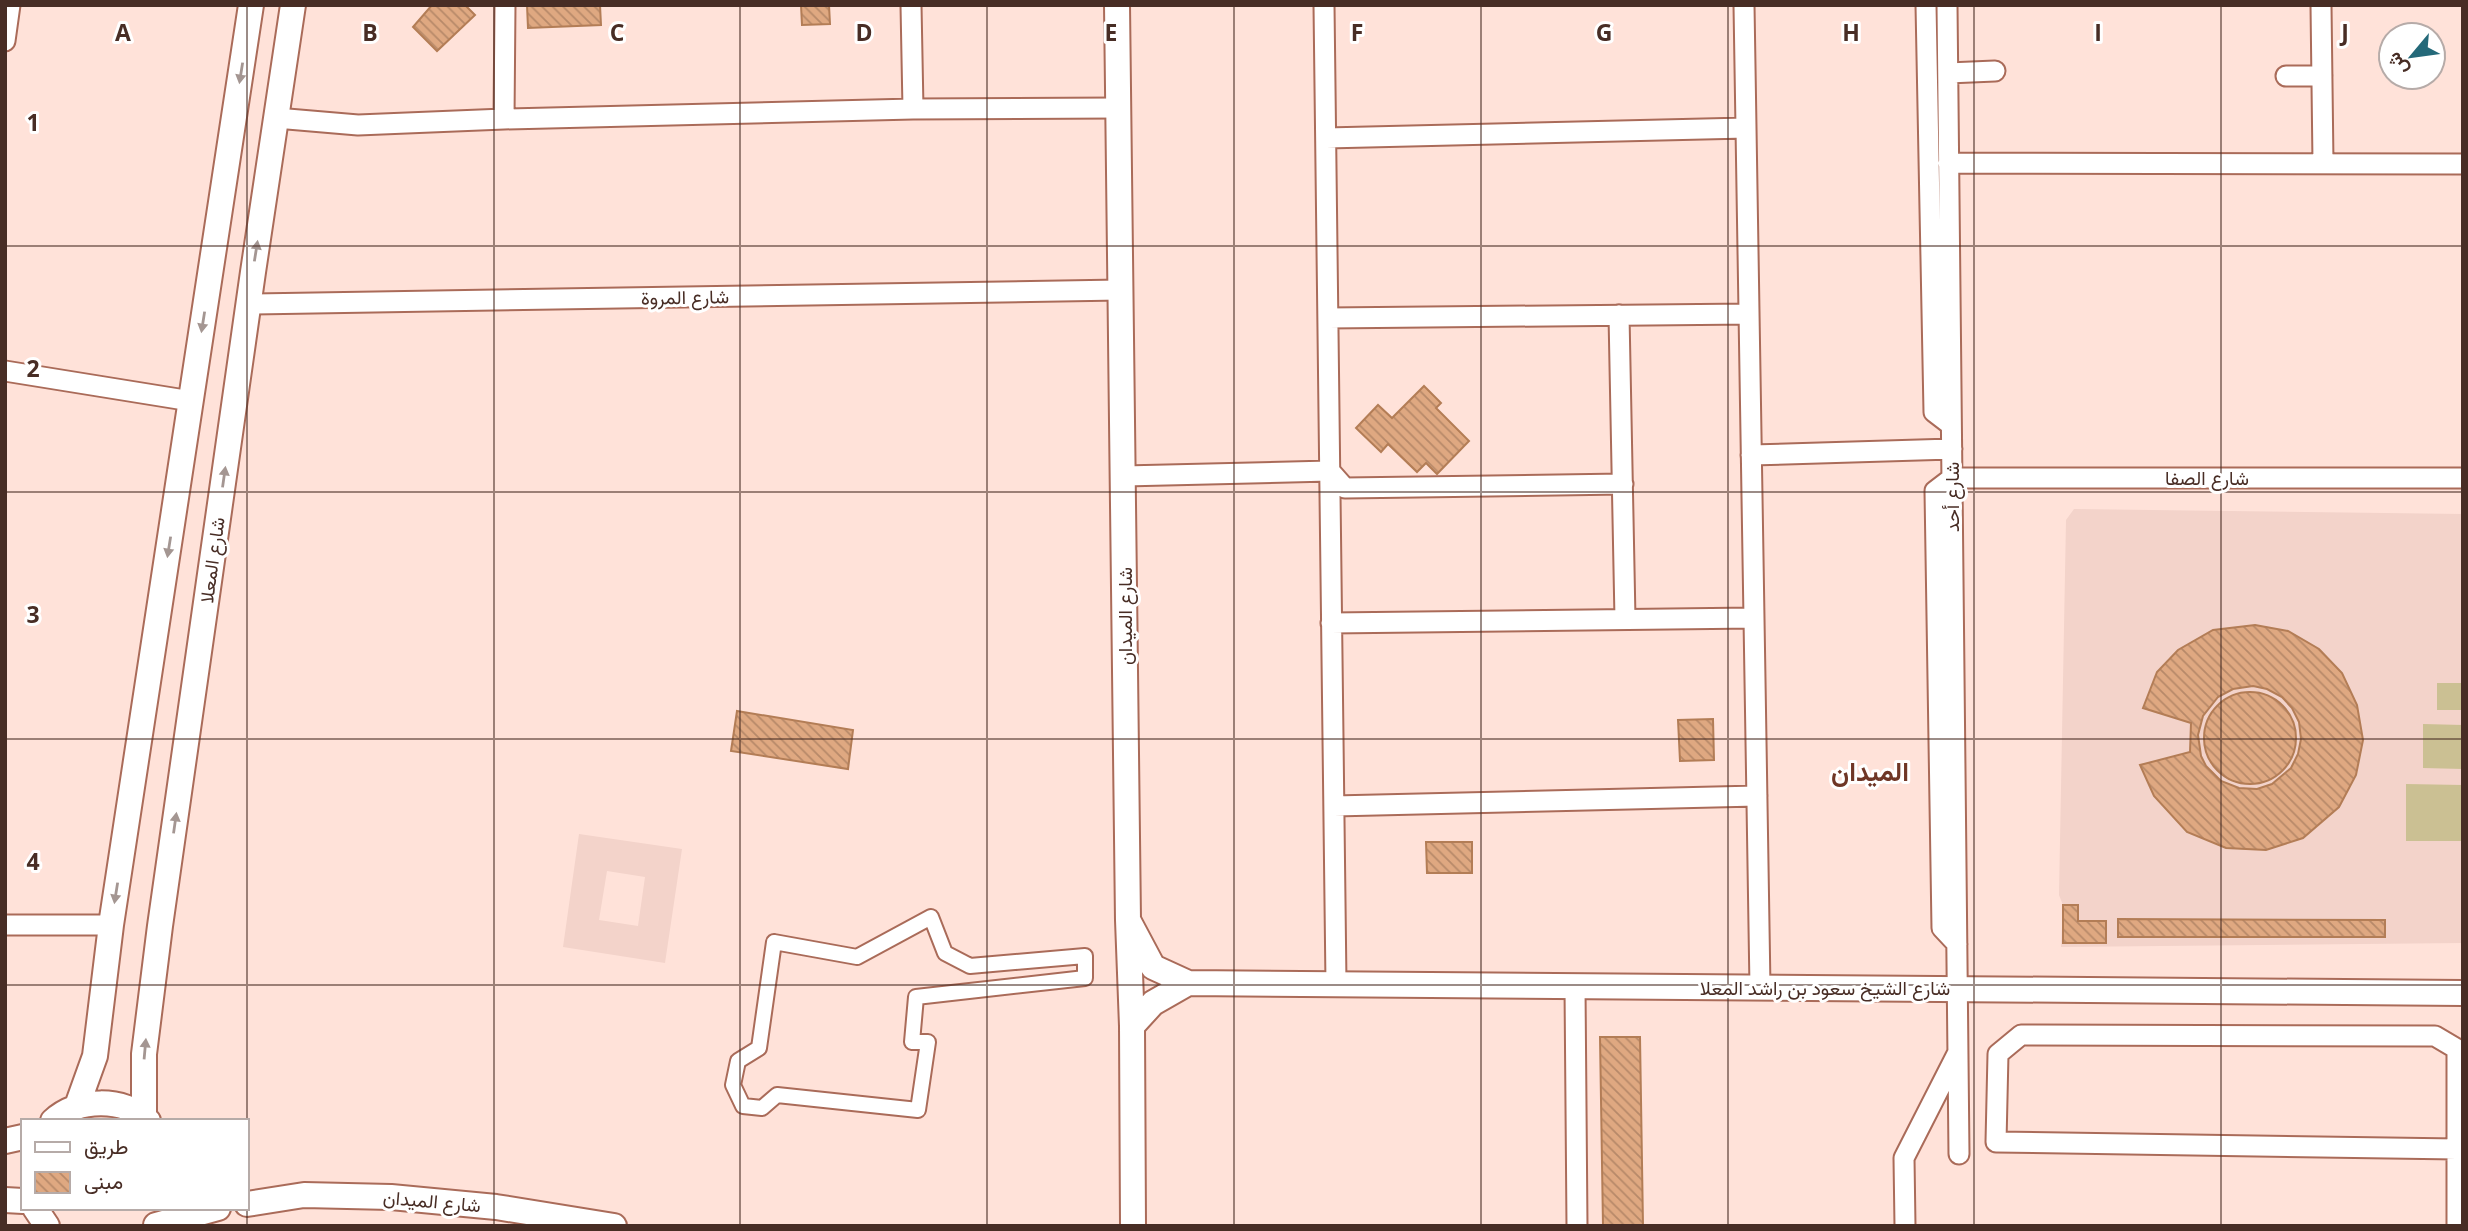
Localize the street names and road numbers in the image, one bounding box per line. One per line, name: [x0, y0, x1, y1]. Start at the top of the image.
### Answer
street label: شارع المروة: [641, 283, 729, 311]
street label: شارع أحد: [1939, 462, 1965, 532]
street label: شارع الصفا: [2165, 465, 2249, 491]
street label: شارع المعلا: [193, 515, 231, 605]
street label: شارع الميدان: [1112, 567, 1138, 665]
street label: شارع الشيخ سعود بن راشد المعلا: [1700, 975, 1950, 1002]
street label: شارع الميدان: [382, 1184, 482, 1218]

